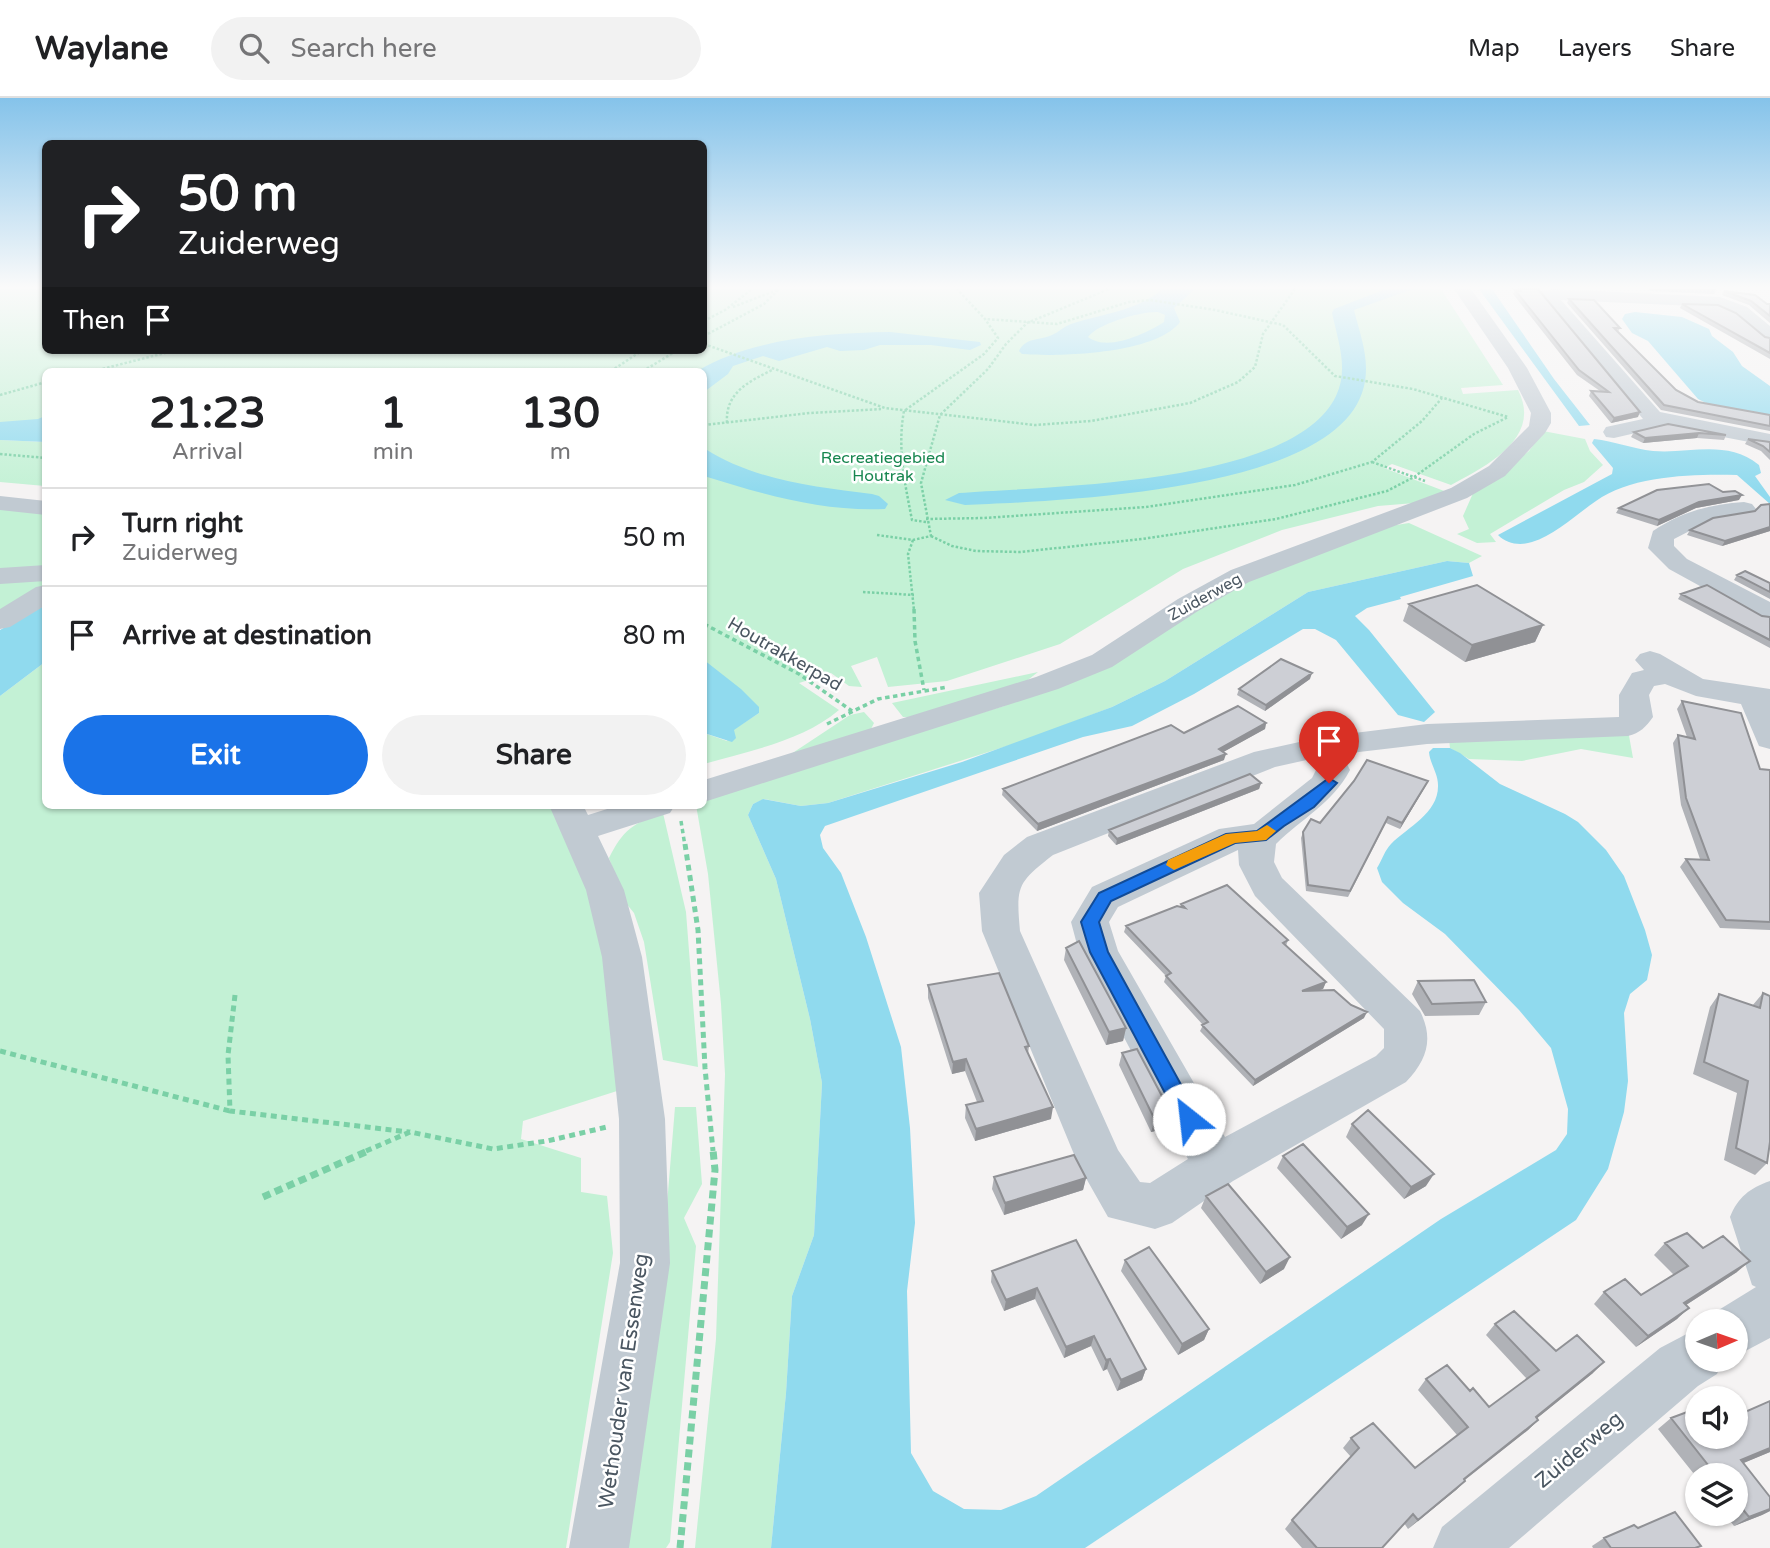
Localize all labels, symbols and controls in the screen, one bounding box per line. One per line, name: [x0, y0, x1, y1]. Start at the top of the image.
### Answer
search box: [211, 17, 701, 80]
text: Waylane: [35, 29, 169, 68]
icon: search: [235, 29, 273, 67]
text: Search here: [291, 33, 437, 64]
text: Map: [1468, 34, 1520, 63]
text: Layers: [1558, 34, 1632, 63]
text: Share: [1670, 34, 1735, 63]
text: 50 m: [178, 165, 297, 224]
icon: right: [63, 168, 154, 259]
text: Zuiderweg: [178, 225, 340, 263]
icon: arrive: [139, 301, 177, 339]
text: Then: [63, 305, 125, 336]
text: 21:23: [149, 388, 266, 439]
text: 1: [380, 388, 406, 439]
text: 130: [521, 388, 600, 439]
text: Arrival: [172, 438, 243, 466]
text: min: [373, 438, 414, 466]
text: m: [550, 438, 571, 466]
park label: Recreatiegebied Houtrak: [821, 448, 945, 486]
text: Turn right: [122, 508, 243, 539]
icon: right: [63, 518, 101, 556]
text: 50 m: [623, 522, 686, 553]
text: Zuiderweg: [122, 539, 238, 567]
street label: Zuiderweg: [1165, 569, 1245, 625]
street label: Houtrakkerpad: [724, 612, 846, 696]
icon: arrive: [63, 616, 101, 654]
text: Arrive at destination: [122, 620, 372, 651]
text: 80 m: [623, 620, 686, 651]
pin: [1299, 711, 1359, 783]
button: Exit: [63, 715, 368, 795]
button: Share: [382, 715, 686, 795]
icon: arrive: [1310, 722, 1348, 760]
position arrow: [1152, 1082, 1226, 1156]
street label: Wethouder van Essenweg: [594, 1252, 654, 1510]
north arrow: [1685, 1309, 1748, 1372]
map controls: [1685, 1309, 1748, 1526]
button: sound: [1685, 1386, 1748, 1449]
street label: Zuiderweg: [1530, 1406, 1628, 1494]
button: layers: [1685, 1463, 1748, 1526]

